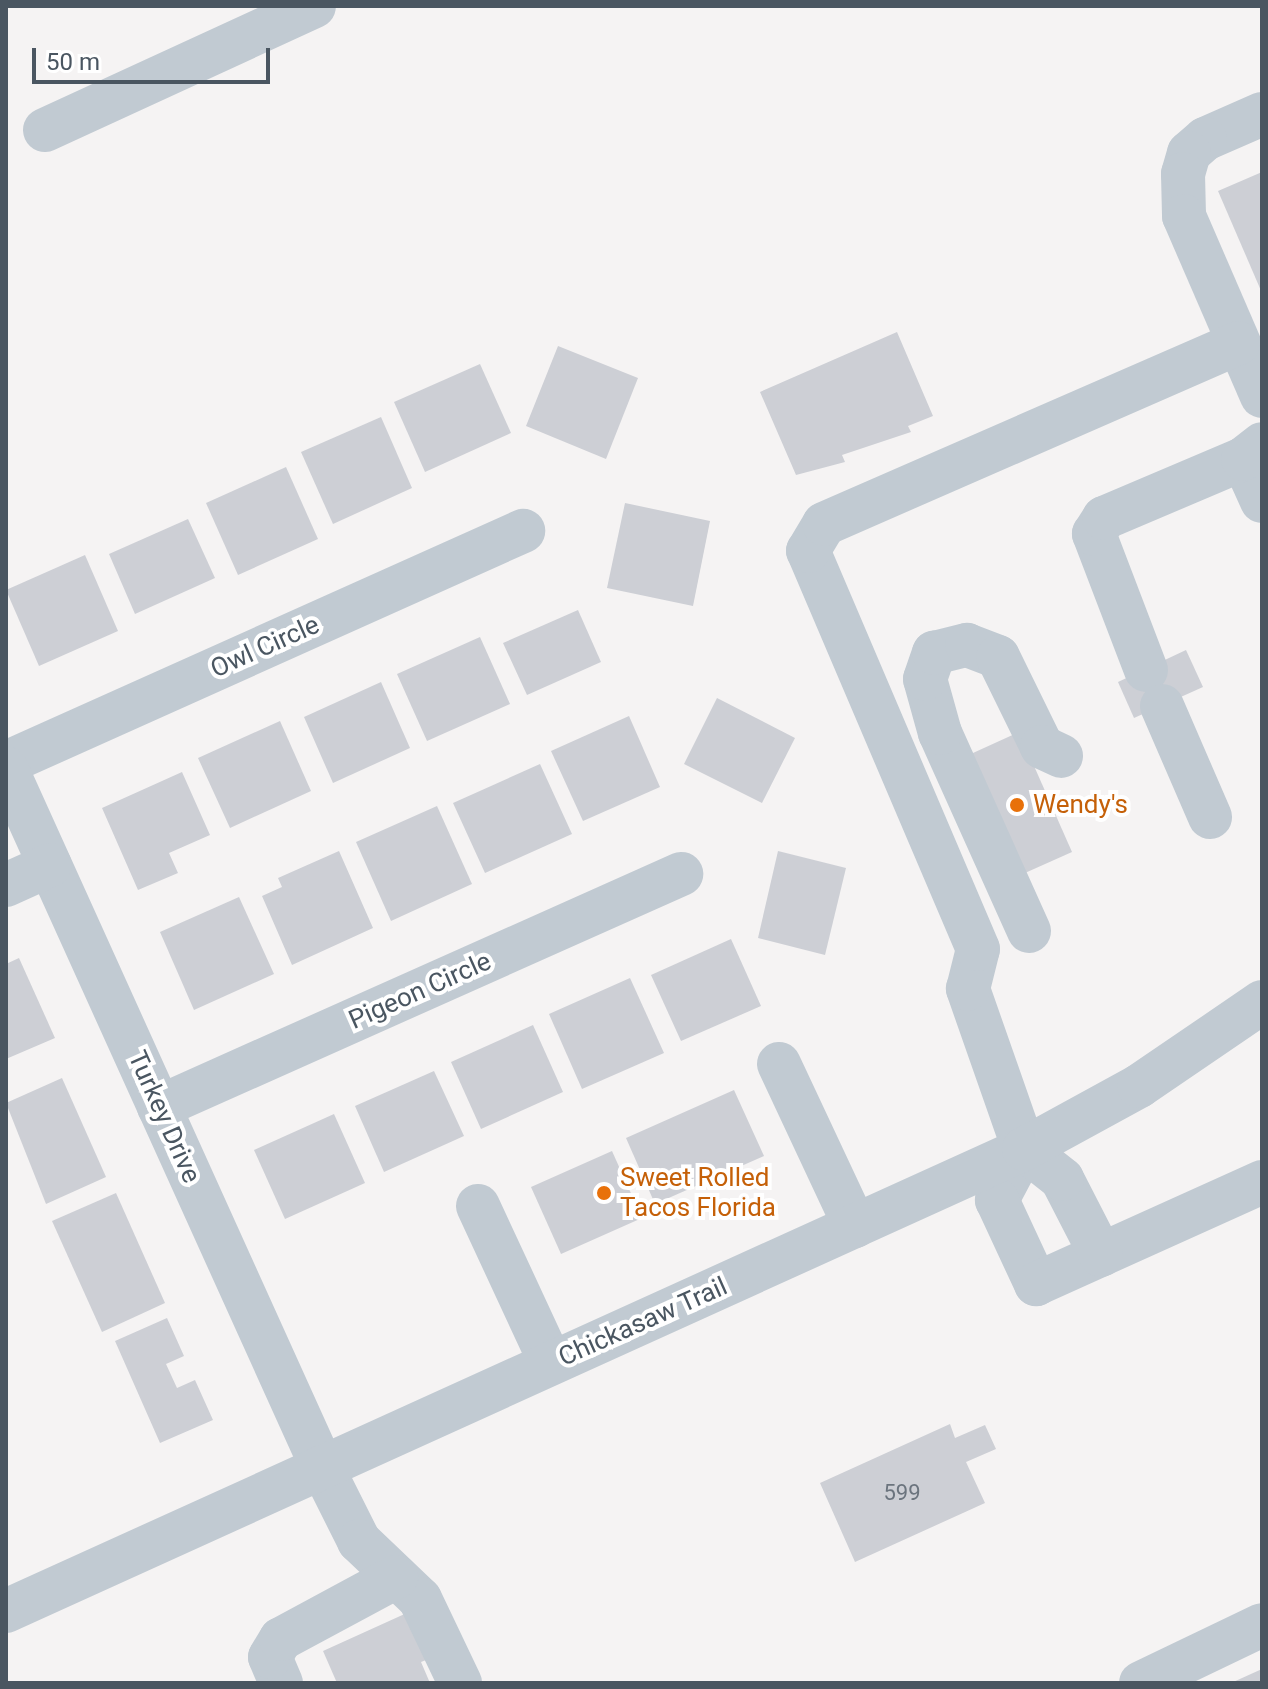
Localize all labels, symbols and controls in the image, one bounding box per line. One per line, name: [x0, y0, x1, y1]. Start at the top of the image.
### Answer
scale bar: [36, 32, 274, 82]
text: 50 m: [46, 48, 100, 76]
street label: Owl Circle: [206, 609, 324, 685]
place label: Wendy's: [1033, 789, 1128, 821]
marker: Wendy's: [1008, 796, 1026, 814]
street label: Pigeon Circle: [344, 946, 496, 1036]
street label: Turkey Drive: [121, 1046, 207, 1188]
place label: Sweet Rolled Tacos Florida: [620, 1162, 776, 1224]
marker: Sweet Rolled Tacos Florida: [595, 1184, 613, 1202]
street label: Chickasaw Trail: [554, 1271, 732, 1373]
house number: 599: [883, 1480, 921, 1506]

